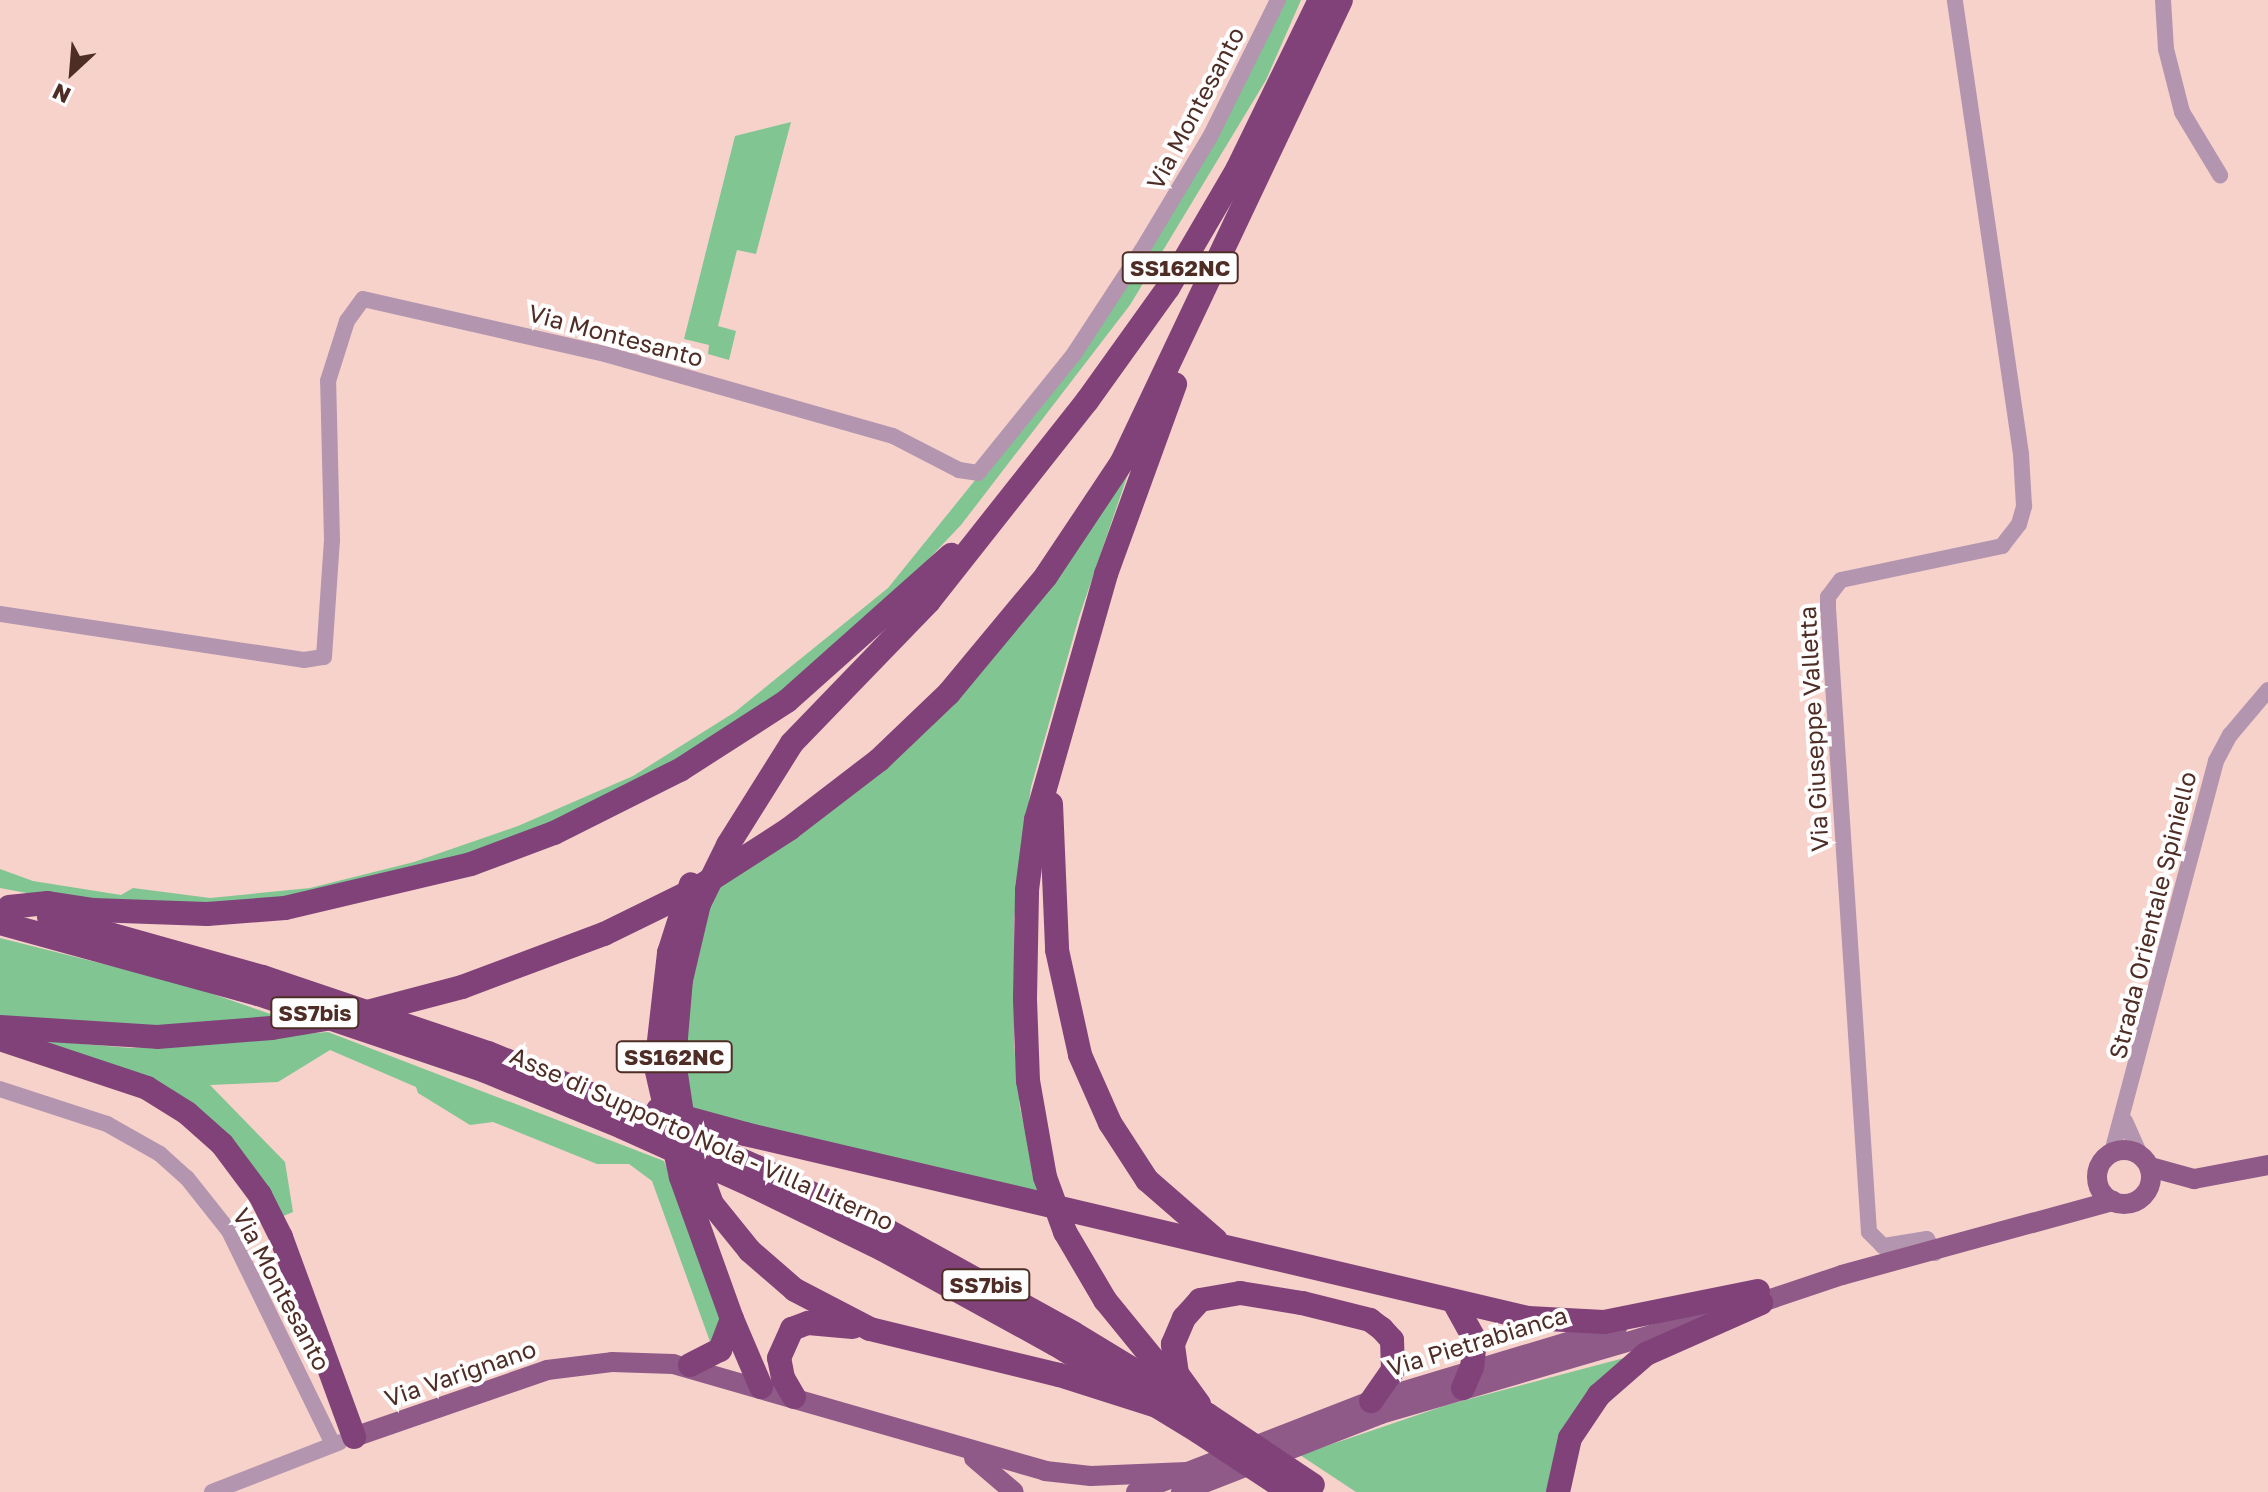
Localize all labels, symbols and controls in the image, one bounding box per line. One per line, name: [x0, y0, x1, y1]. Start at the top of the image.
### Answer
street label: Via Montesanto: [1140, 22, 1250, 194]
north arrow: [32, 32, 112, 112]
text: N: [48, 78, 75, 110]
road number: SS162NC: [1120, 250, 1240, 286]
street label: Via Montesanto: [525, 298, 707, 372]
street label: Via Giuseppe Valletta: [1792, 606, 1834, 852]
street label: Strada Orientale Spiniello: [2102, 768, 2202, 1062]
road number: SS7bis: [269, 995, 361, 1031]
road number: SS162NC: [614, 1039, 734, 1075]
street label: Asse di Supporto Nola - Villa Literno: [506, 1040, 898, 1236]
street label: Via Montesanto: [227, 1203, 337, 1375]
road number: SS7bis: [940, 1267, 1032, 1303]
street label: Via Pietrabianca: [1384, 1300, 1570, 1382]
street label: Via Varignano: [380, 1334, 540, 1412]

